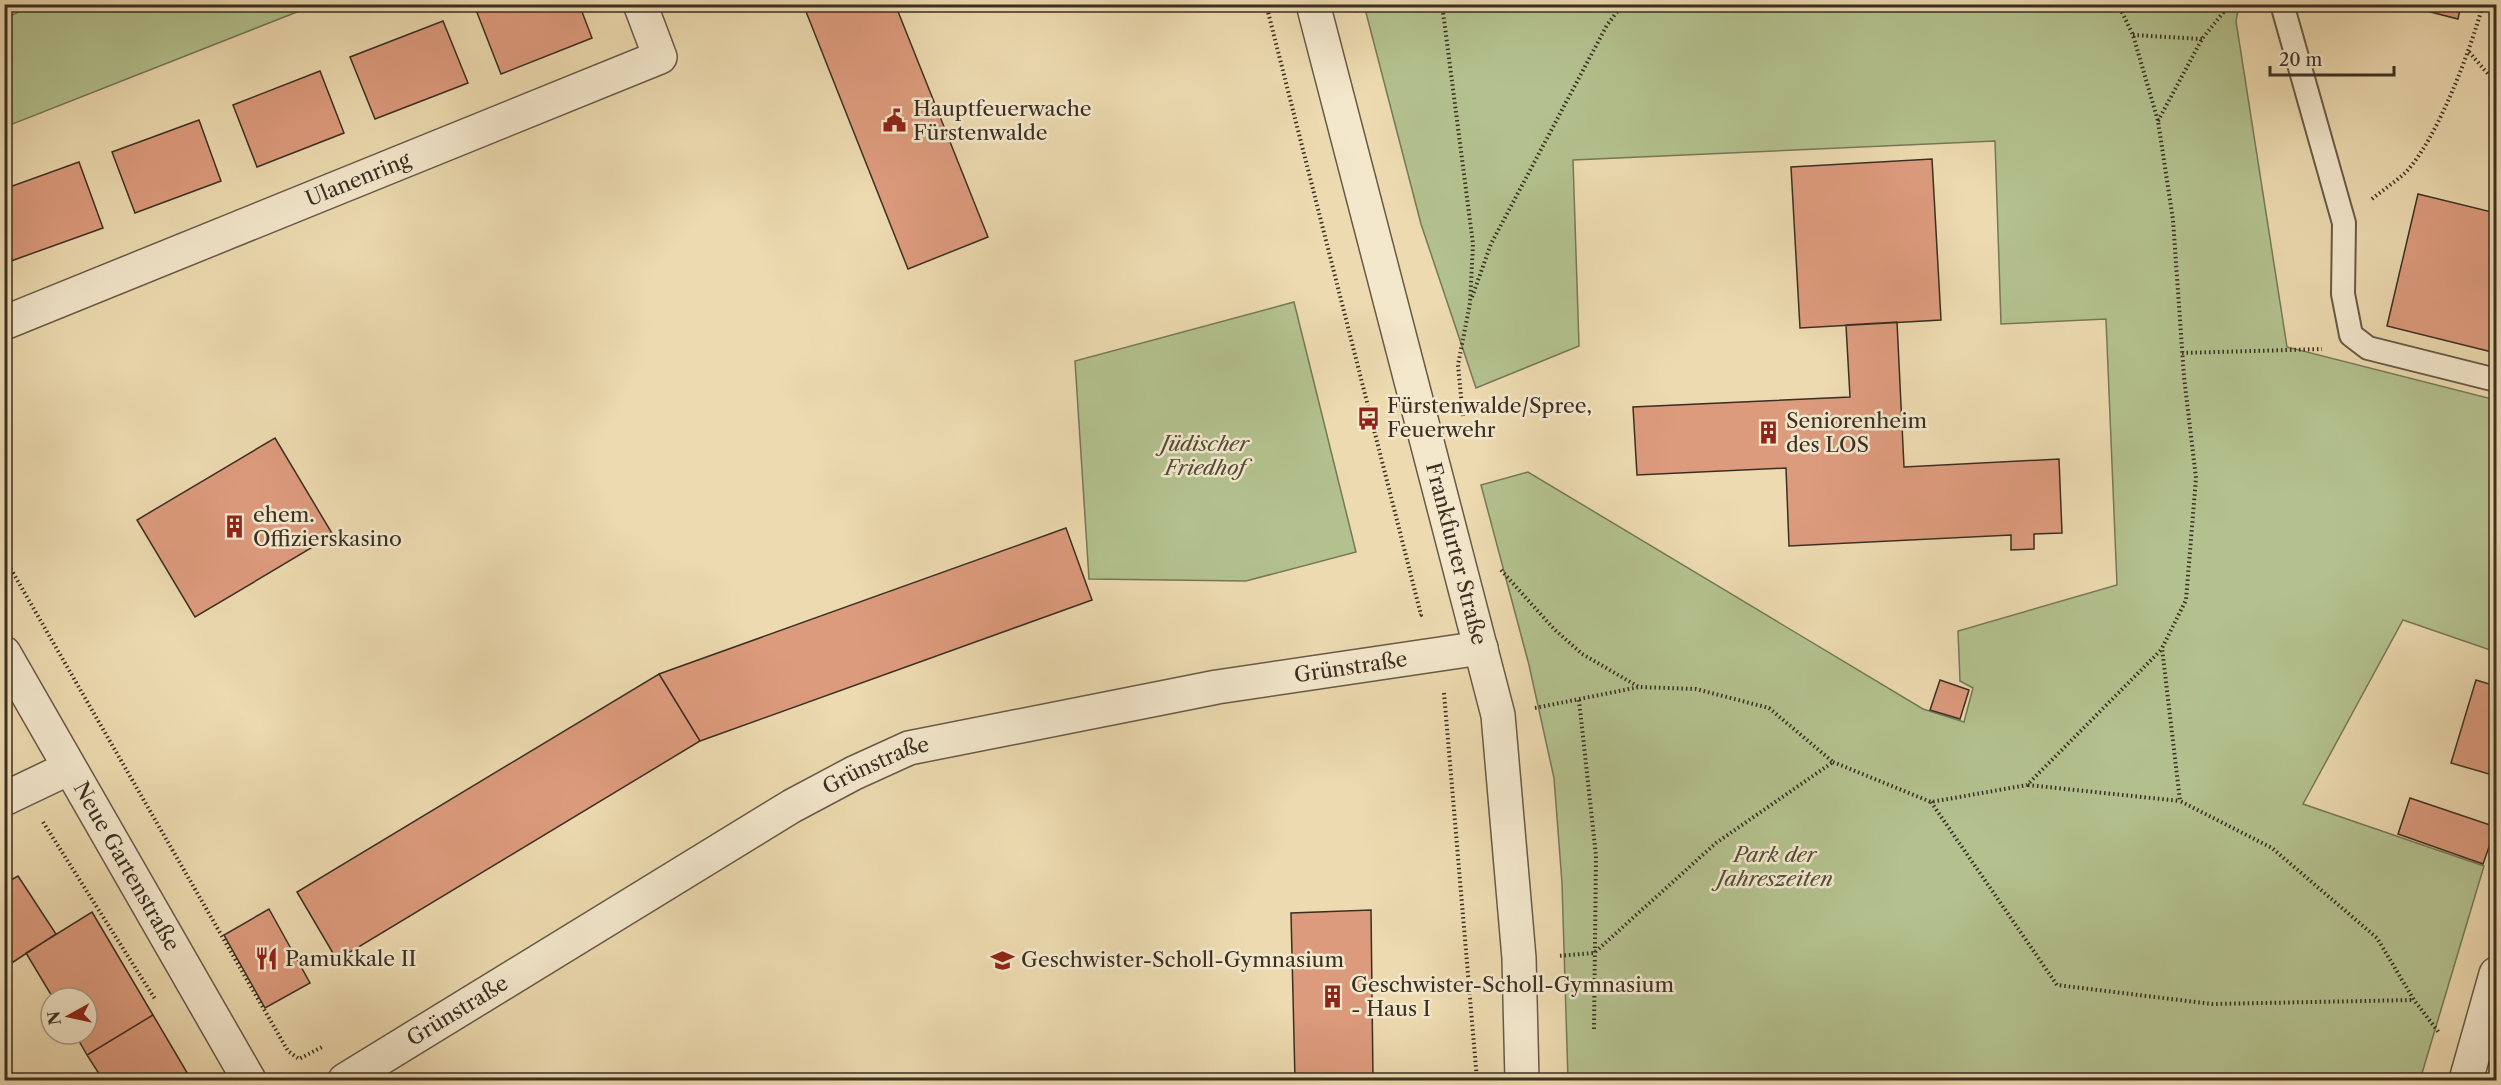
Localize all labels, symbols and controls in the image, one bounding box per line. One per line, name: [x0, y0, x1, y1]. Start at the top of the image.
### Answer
scale bar: [2270, 39, 2394, 77]
text: 20 m: [2279, 49, 2323, 71]
place label: Hauptfeuerwache Fürstenwalde: [913, 96, 1092, 145]
public building icon: Hauptfeuerwache Fürstenwalde: [882, 108, 908, 134]
street label: Ulanenring: [302, 146, 415, 211]
place label: Fürstenwalde/Spree, Feuerwehr: [1387, 393, 1592, 442]
bus stop icon: Fürstenwalde/Spree, Feuerwehr: [1356, 405, 1382, 431]
place label: Seniorenheim des LOS: [1786, 408, 1928, 457]
building icon: Seniorenheim des LOS: [1755, 420, 1781, 446]
park label: Jüdischer Friedhof: [1155, 431, 1253, 480]
street label: Frankfurter Straße: [1421, 460, 1492, 647]
place label: ehem. Offizierskasino: [253, 502, 402, 551]
building icon: ehem. Offizierskasino: [222, 514, 248, 540]
street label: Grünstraße: [1292, 646, 1409, 687]
street label: Grünstraße: [818, 731, 931, 799]
street label: Neue Gartenstraße: [69, 777, 185, 955]
park label: Park der Jahreszeiten: [1711, 842, 1833, 891]
restaurant icon: Pamukkale II: [254, 946, 280, 972]
place label: Pamukkale II: [285, 946, 416, 971]
school or university icon: Geschwister-Scholl-Gymnasium: [990, 947, 1016, 973]
place label: Geschwister-Scholl-Gymnasium: [1021, 947, 1344, 972]
street label: Grünstraße: [402, 970, 513, 1051]
place label: Geschwister-Scholl-Gymnasium - Haus I: [1351, 972, 1674, 1021]
building icon: Geschwister-Scholl-Gymnasium - Haus I: [1320, 984, 1346, 1010]
north arrow: [39, 986, 99, 1046]
text: N: [43, 1010, 65, 1026]

